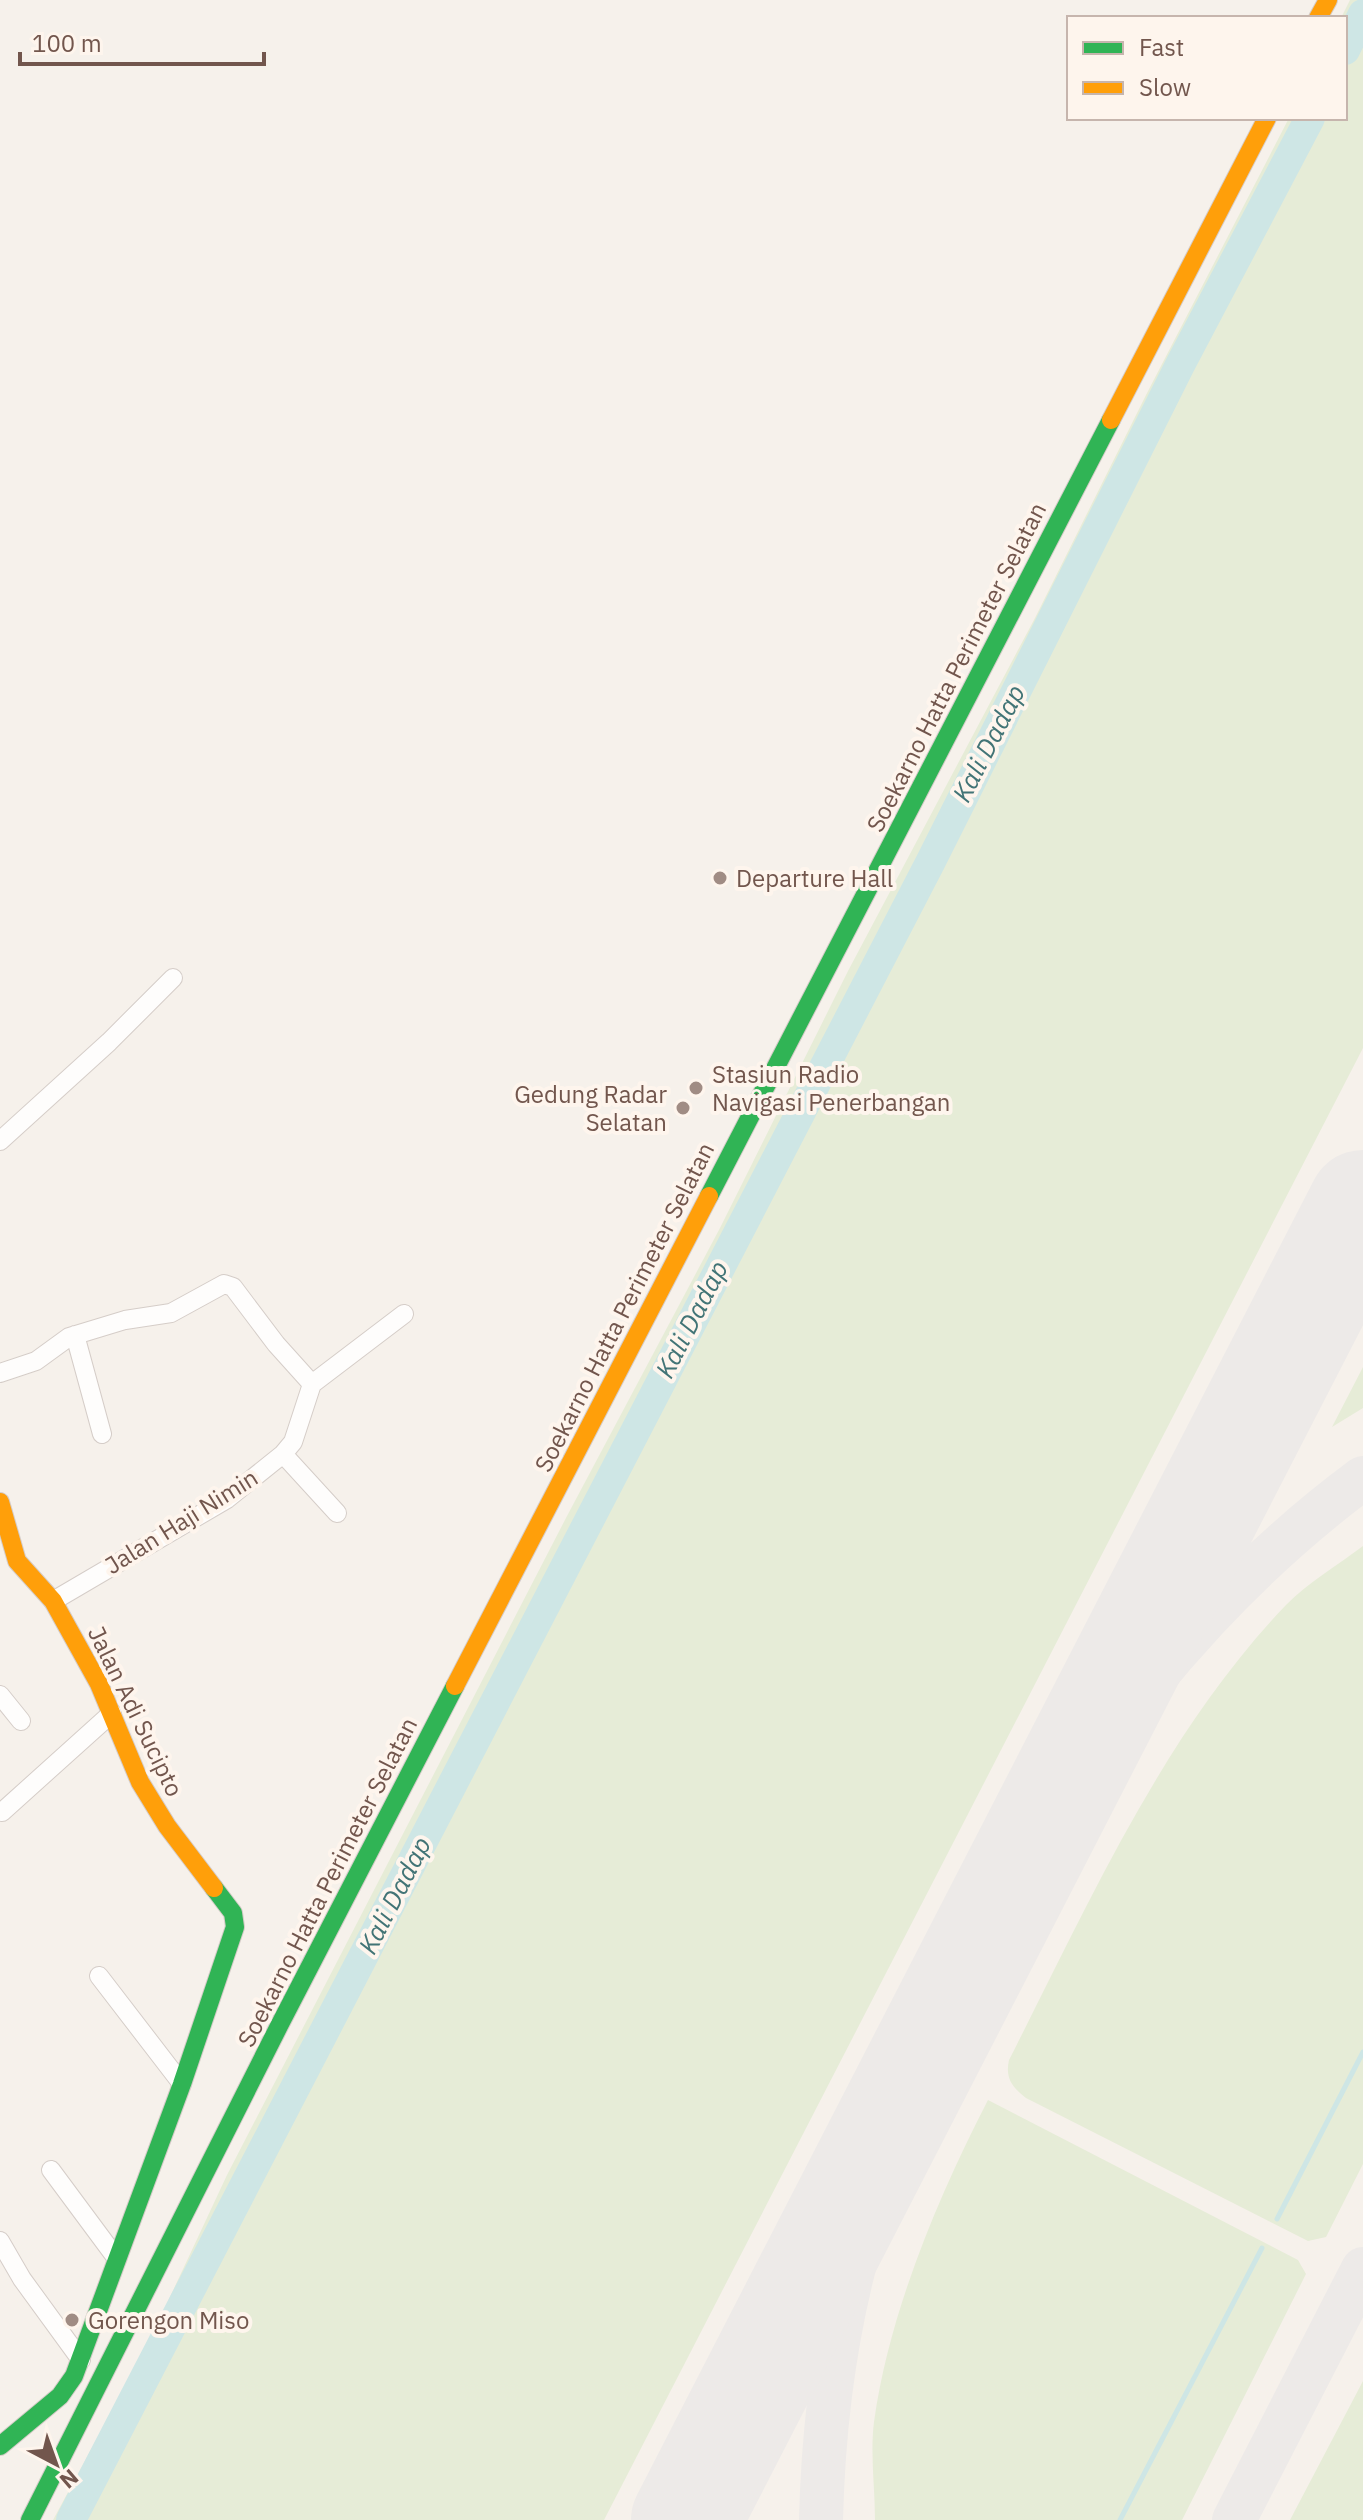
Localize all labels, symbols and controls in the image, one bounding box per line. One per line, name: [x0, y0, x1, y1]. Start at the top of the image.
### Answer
scale bar: [20, 16, 264, 66]
legend: [1067, 16, 1347, 120]
text: 100 m: [32, 27, 102, 59]
text: Fast: [1139, 31, 1184, 63]
text: Slow: [1139, 71, 1191, 103]
street label: Soekarno Hatta Perimeter Selatan: [859, 497, 1053, 837]
water label: Kali Dadap: [944, 679, 1032, 807]
place label: Departure Hall: [736, 862, 893, 894]
marker: Departure Hall: [711, 869, 729, 887]
place label: Stasiun Radio Navigasi Penerbangan: [712, 1058, 950, 1118]
place label: Gedung Radar Selatan: [514, 1078, 667, 1138]
marker: Stasiun Radio Navigasi Penerbangan: [687, 1079, 705, 1097]
marker: Gedung Radar Selatan: [674, 1099, 692, 1117]
street label: Soekarno Hatta Perimeter Selatan: [527, 1137, 721, 1477]
water label: Kali Dadap: [647, 1255, 735, 1383]
street label: Jalan Haji Nimin: [98, 1461, 264, 1581]
street label: Jalan Adi Sucipto: [81, 1620, 191, 1802]
street label: Soekarno Hatta Perimeter Selatan: [230, 1712, 424, 2052]
water label: Kali Dadap: [350, 1831, 438, 1959]
place label: Gorengon Miso: [88, 2304, 250, 2336]
marker: Gorengon Miso: [63, 2311, 81, 2329]
north arrow: [16, 2424, 96, 2504]
text: N: [54, 2463, 85, 2496]

